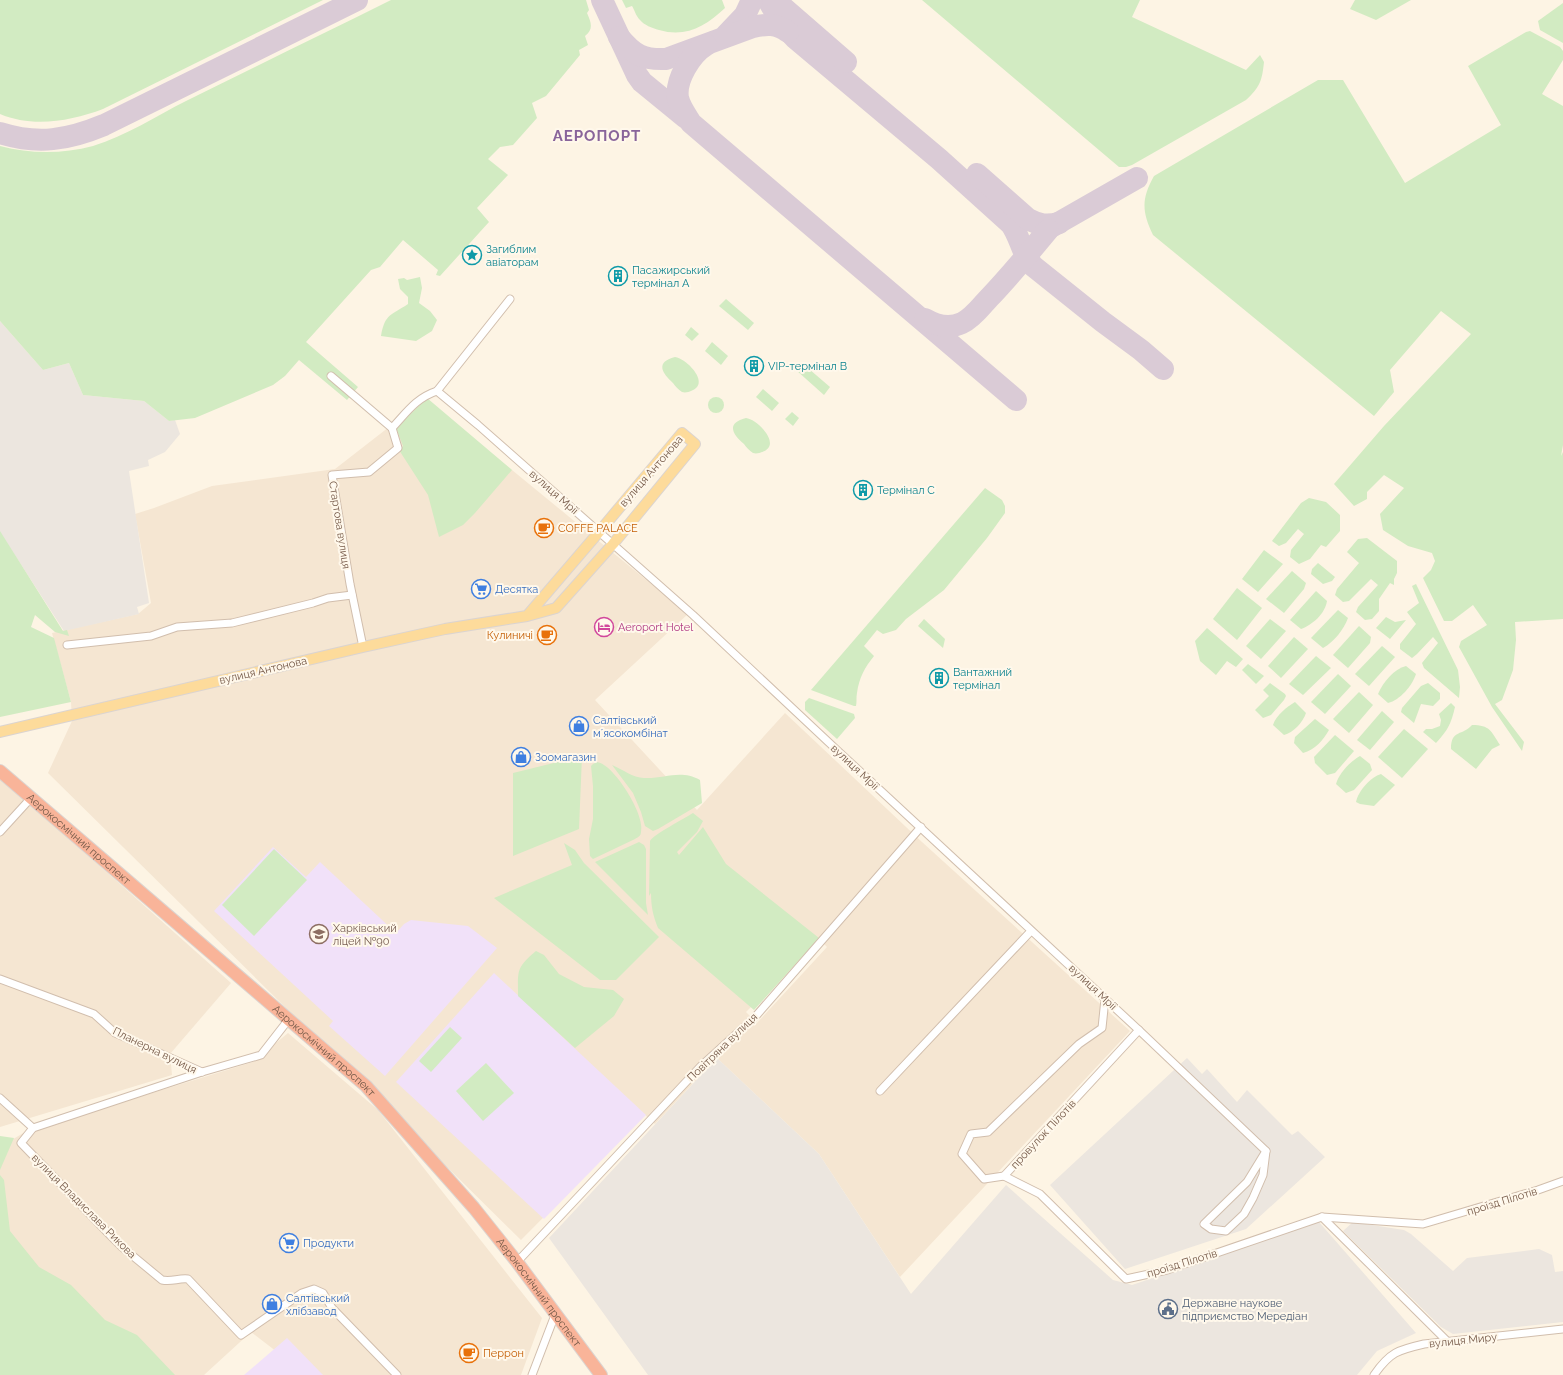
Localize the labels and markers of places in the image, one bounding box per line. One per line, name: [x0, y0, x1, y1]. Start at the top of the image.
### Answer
place label: Загиблим авіаторам: [486, 243, 538, 269]
place icon: Загиблим авіаторам: [461, 244, 483, 266]
place label: Пасажирський термінал A: [632, 264, 710, 290]
building icon: Пасажирський термінал A: [607, 265, 629, 287]
building icon: VIP-термінал B: [743, 355, 765, 377]
place label: VIP-термінал B: [768, 360, 847, 373]
building icon: Термінал C: [852, 479, 874, 501]
place label: Термінал C: [877, 484, 935, 497]
cafe icon: COFFE PALACE: [533, 517, 555, 539]
place label: COFFE PALACE: [558, 522, 638, 535]
supermarket icon: Десятка: [470, 578, 492, 600]
place label: Десятка: [495, 583, 538, 596]
hotel icon: Aeroport Hotel: [593, 616, 615, 638]
place label: Aeroport Hotel: [618, 621, 693, 634]
cafe icon: Кулиничі: [536, 624, 558, 646]
place label: Кулиничі: [487, 629, 533, 642]
place label: Вантажний термінал: [953, 666, 1012, 692]
building icon: Вантажний термінал: [928, 667, 950, 689]
place label: Салтівський мʼясокомбінат: [593, 714, 668, 740]
shop icon: Салтівський мʼясокомбінат: [568, 715, 590, 737]
shop icon: Зоомагазин: [510, 746, 532, 768]
place label: Зоомагазин: [535, 751, 596, 764]
place label: Харківський ліцей №90: [333, 922, 397, 948]
school or university icon: Харківський ліцей №90: [308, 923, 330, 945]
supermarket icon: Продукти: [278, 1232, 300, 1254]
place label: Продукти: [303, 1237, 354, 1250]
place label: Салтівський хлібзавод: [286, 1292, 350, 1318]
shop icon: Салтівський хлібзавод: [261, 1293, 283, 1315]
place label: Державне наукове підприємство Мередіан: [1182, 1297, 1307, 1323]
public building icon: Державне наукове підприємство Мередіан: [1157, 1298, 1179, 1320]
cafe icon: Перрон: [458, 1342, 480, 1364]
place label: Перрон: [483, 1347, 524, 1360]

